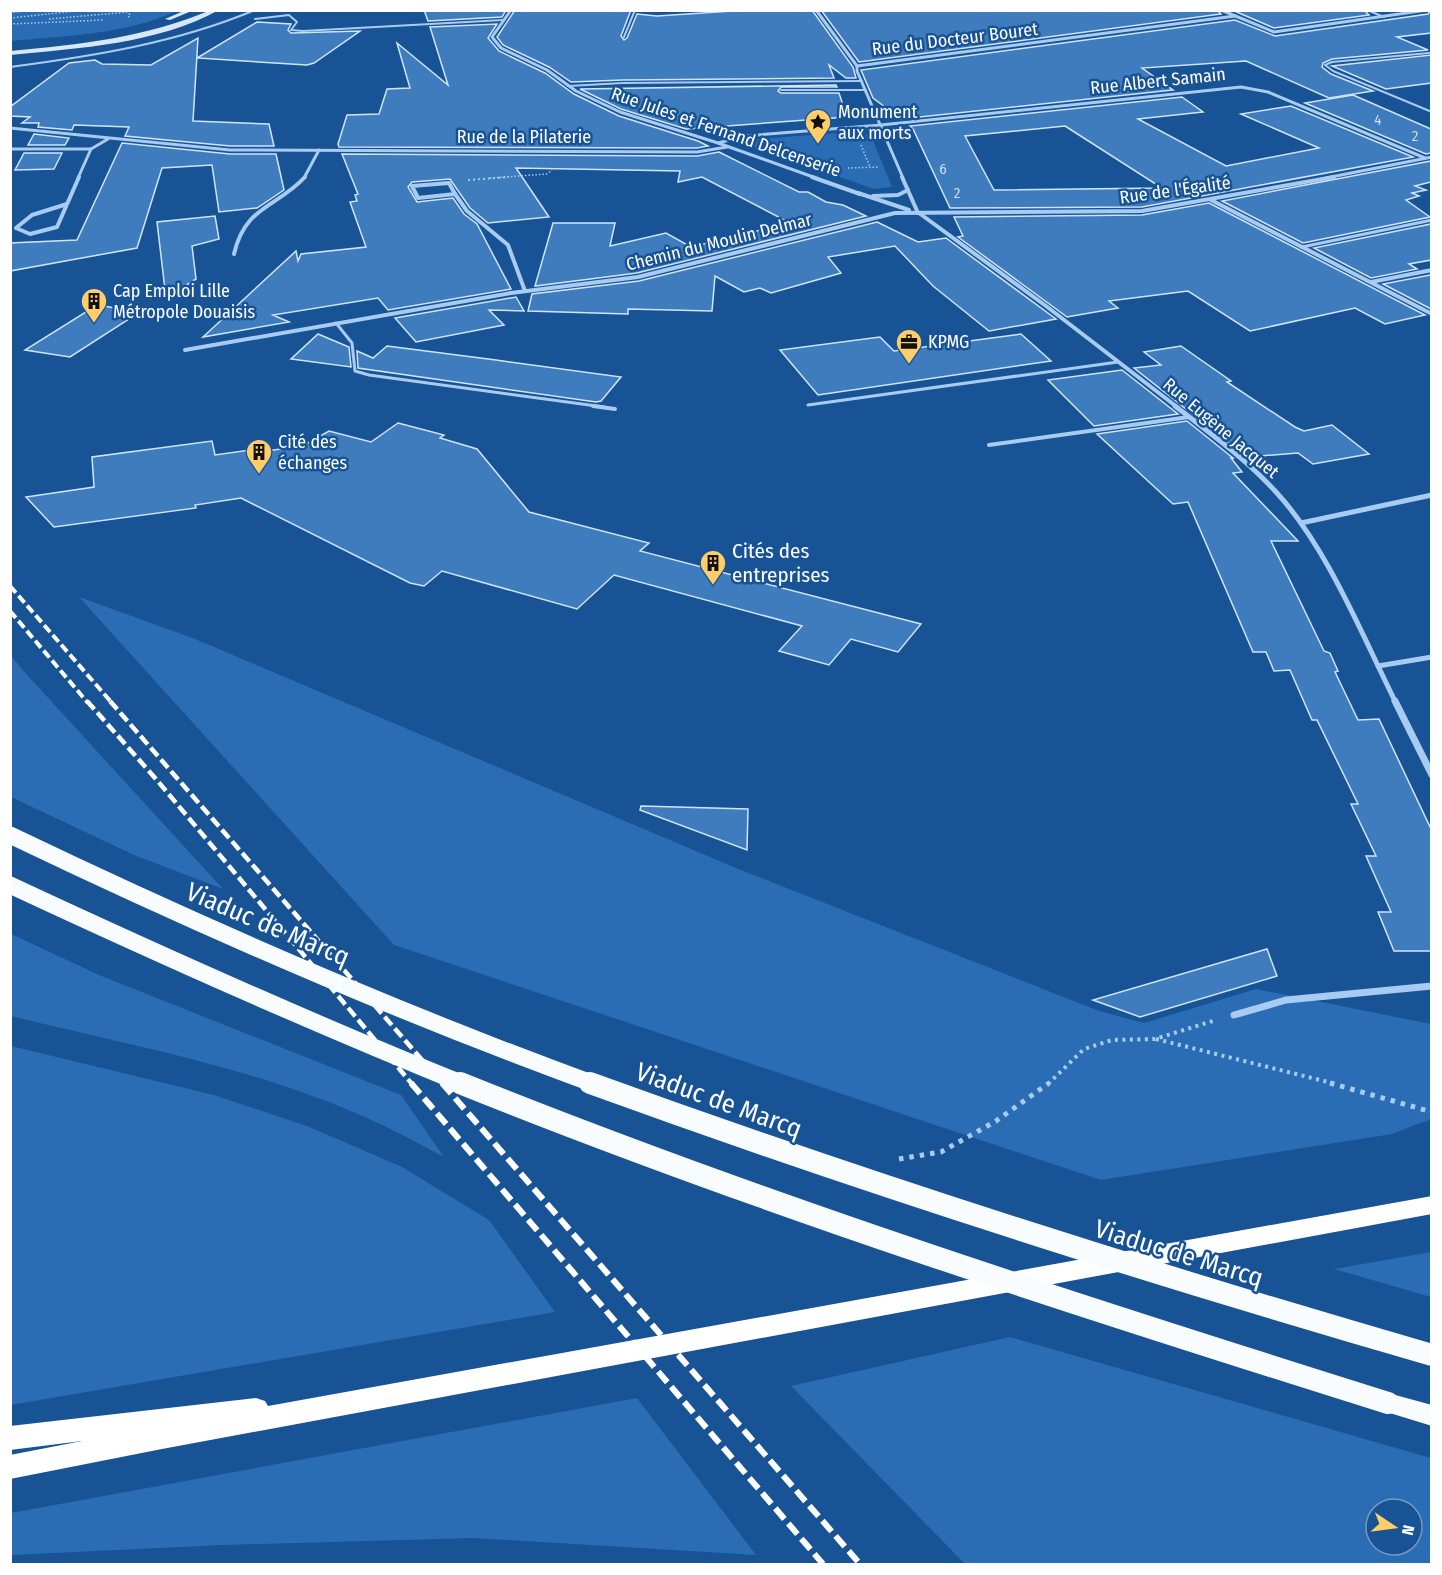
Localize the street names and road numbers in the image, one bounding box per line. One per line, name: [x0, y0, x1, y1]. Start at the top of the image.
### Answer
street label: Rue du Docteur Bouret: [871, 18, 1039, 60]
street label: Rue Albert Samain: [1089, 63, 1227, 99]
street label: Rue Jules et Fernand Delcenserie: [608, 82, 844, 182]
street label: Rue de la Pilaterie: [457, 126, 591, 148]
street label: Rue de l'Égalité: [1118, 170, 1232, 209]
street label: Chemin du Moulin Delmar: [624, 208, 815, 276]
street label: Rue Eugène Jacquet: [1159, 373, 1284, 483]
street label: Viaduc de Marcq: [182, 876, 354, 973]
street label: Viaduc de Marcq: [632, 1056, 806, 1145]
street label: Viaduc de Marcq: [1091, 1213, 1267, 1294]

